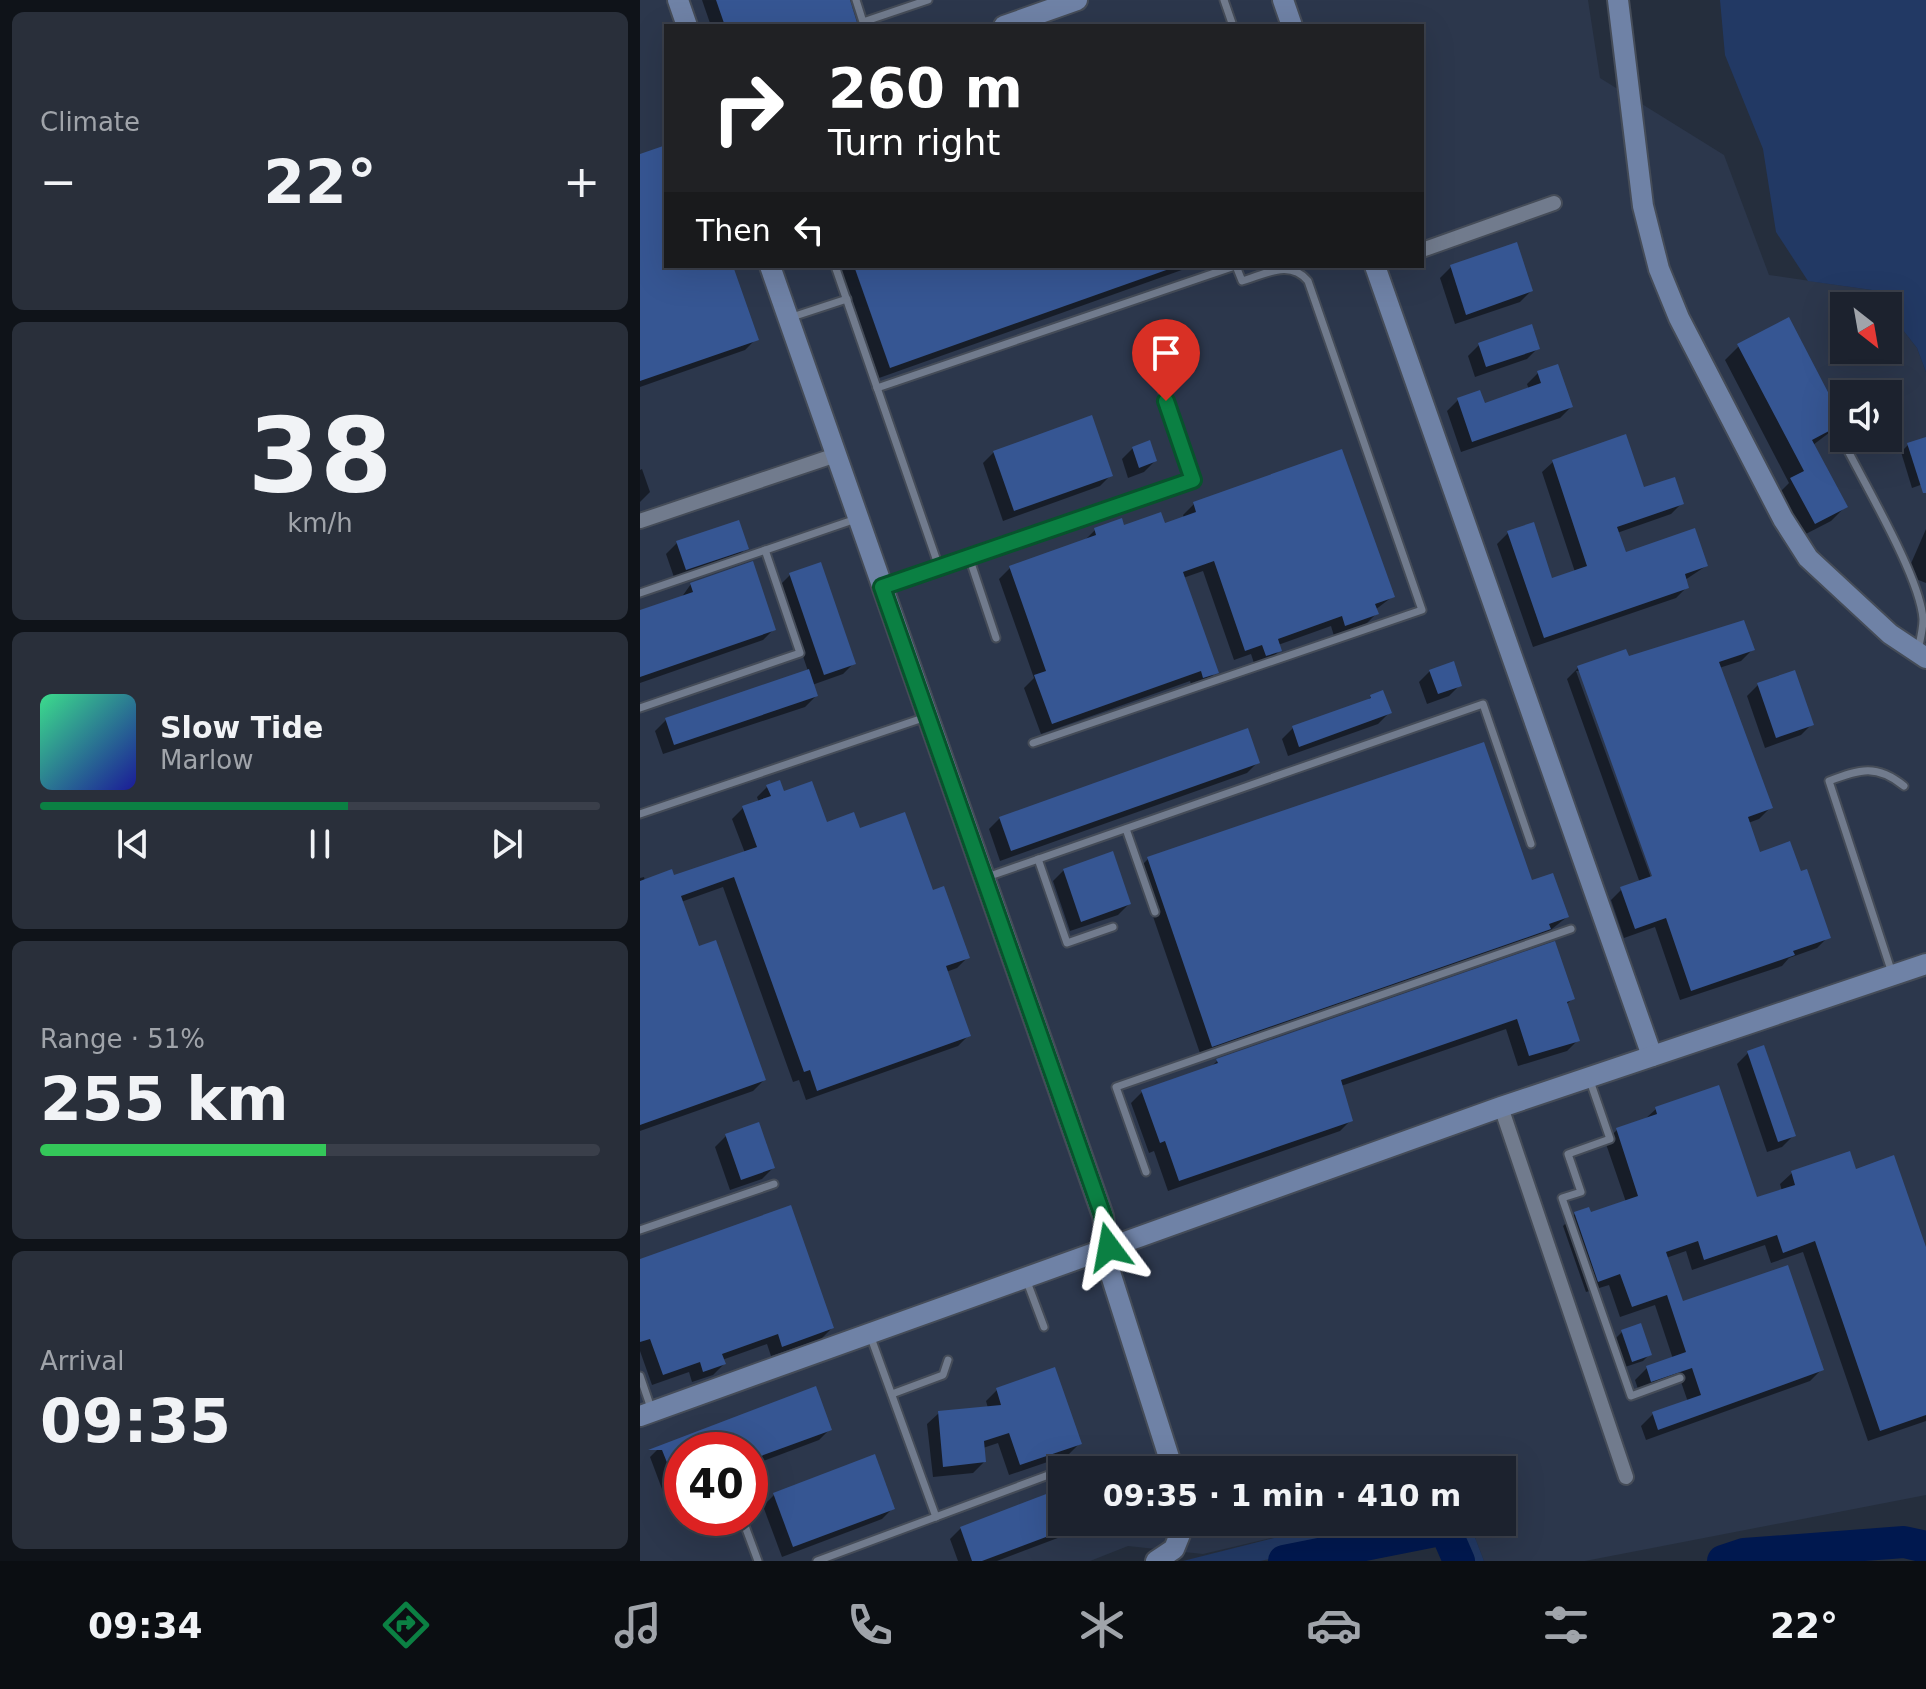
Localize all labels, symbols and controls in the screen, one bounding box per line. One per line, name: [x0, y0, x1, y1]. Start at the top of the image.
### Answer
text: 260 m: [828, 55, 1023, 120]
icon: right: [696, 56, 800, 160]
text: Climate: [40, 107, 140, 137]
text: Turn right: [828, 122, 1000, 163]
text: 22°: [263, 147, 377, 217]
text: −: [40, 156, 77, 207]
text: +: [563, 156, 600, 207]
icon: left: [787, 208, 831, 252]
text: Then: [696, 213, 771, 248]
north arrow: [1830, 292, 1902, 364]
map controls: [1830, 292, 1902, 452]
pin: [1132, 319, 1200, 401]
icon: arrive: [1144, 331, 1188, 375]
button: sound: [1830, 380, 1902, 452]
text: 38: [248, 395, 392, 517]
text: km/h: [287, 508, 353, 538]
text: Slow Tide: [160, 710, 323, 745]
text: Marlow: [160, 745, 253, 775]
icon: previous: [111, 822, 155, 866]
icon: pause: [298, 822, 342, 866]
icon: next: [485, 822, 529, 866]
text: Range · 51%: [40, 1024, 205, 1054]
text: 255 km: [40, 1064, 289, 1134]
position arrow: [1067, 1205, 1151, 1289]
text: Arrival: [40, 1346, 124, 1376]
text: 09:35: [40, 1386, 231, 1456]
speed limit sign: 40: [664, 1432, 768, 1536]
text: 09:35 · 1 min · 410 m: [1103, 1478, 1461, 1513]
icon: directions: [378, 1597, 434, 1653]
icon: music: [610, 1597, 666, 1653]
icon: phone: [842, 1597, 898, 1653]
icon: climate: [1074, 1597, 1130, 1653]
icon: car: [1306, 1597, 1362, 1653]
icon: filters: [1538, 1597, 1594, 1653]
text: 09:34: [88, 1605, 203, 1646]
text: 22°: [1770, 1605, 1838, 1646]

